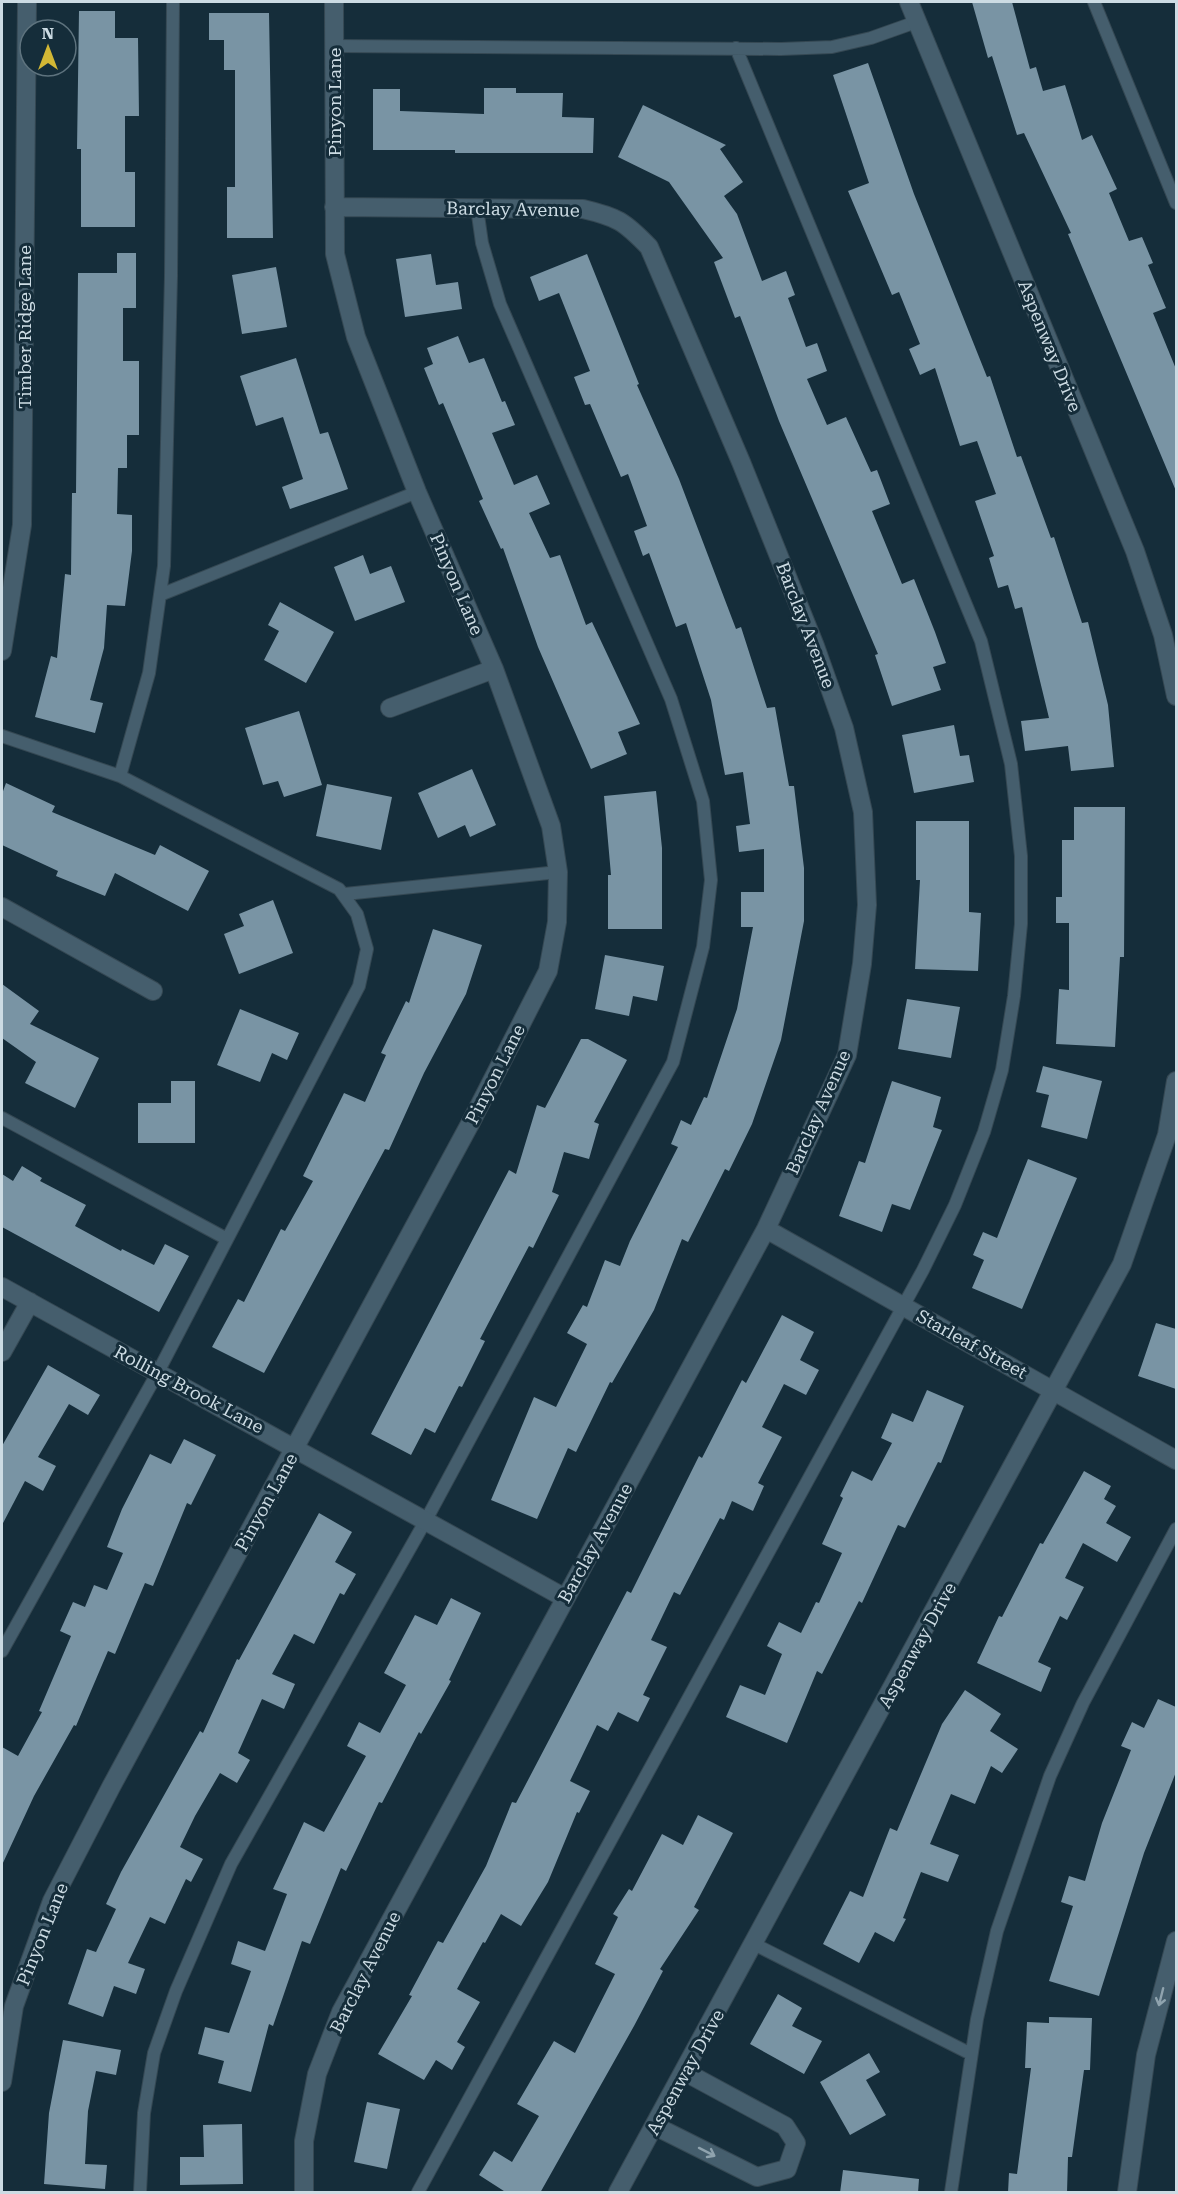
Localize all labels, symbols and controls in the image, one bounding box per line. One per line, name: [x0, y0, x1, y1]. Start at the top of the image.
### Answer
north arrow: [18, 18, 78, 78]
text: N: [42, 24, 54, 43]
street label: Pinyon Lane: [324, 47, 345, 156]
street label: Barclay Avenue: [446, 197, 580, 221]
street label: Timber Ridge Lane: [14, 245, 35, 409]
street label: Aspenway Drive: [1014, 277, 1086, 415]
street label: Pinyon Lane: [426, 530, 488, 638]
street label: Barclay Avenue: [772, 559, 840, 691]
street label: Pinyon Lane: [461, 1021, 529, 1127]
street label: Barclay Avenue: [781, 1047, 855, 1177]
street label: Starleaf Street: [913, 1305, 1031, 1383]
street label: Rolling Brook Lane: [111, 1341, 268, 1437]
street label: Pinyon Lane: [230, 1449, 302, 1555]
street label: Barclay Avenue: [553, 1479, 637, 1607]
street label: Aspenway Drive: [874, 1578, 960, 1711]
street label: Pinyon Lane: [12, 1879, 72, 1988]
street label: Barclay Avenue: [325, 1908, 405, 2036]
one-way arrow: [1154, 1988, 1166, 2007]
street label: Aspenway Drive: [642, 2005, 728, 2138]
one-way arrow: [698, 2146, 715, 2158]

